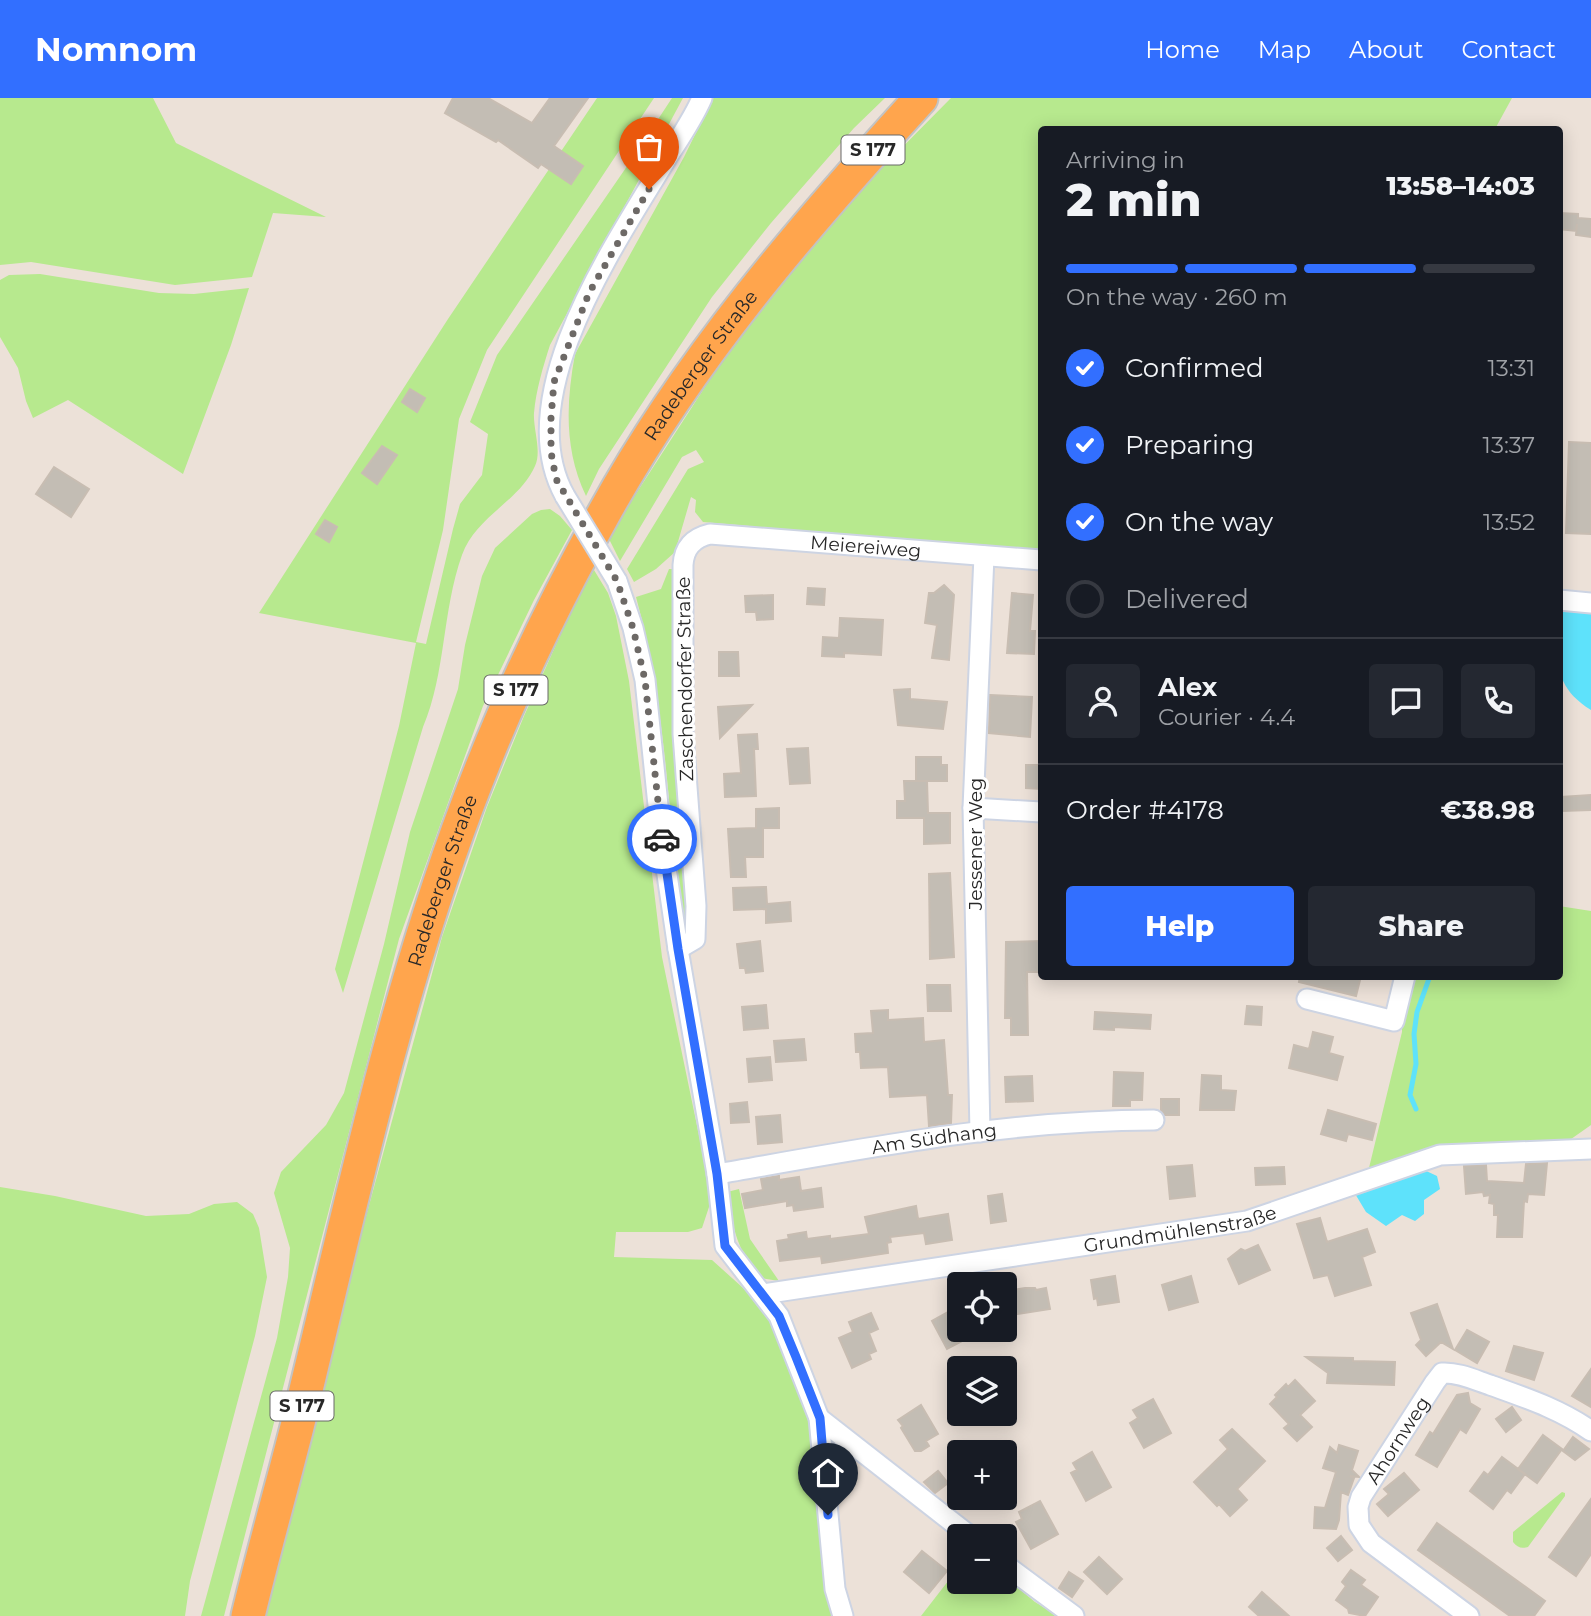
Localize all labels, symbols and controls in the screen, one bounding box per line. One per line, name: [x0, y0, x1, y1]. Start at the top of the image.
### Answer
text: Nomnom: [35, 29, 197, 69]
text: Home: [1145, 35, 1220, 64]
text: Map: [1258, 35, 1311, 64]
text: About: [1349, 35, 1423, 64]
text: Contact: [1461, 35, 1556, 64]
pin: [619, 117, 679, 189]
icon: bag: [630, 128, 668, 166]
road number: S 177: [842, 136, 904, 164]
text: Arriving in: [1066, 146, 1185, 174]
text: 13:58–14:03: [1386, 170, 1535, 202]
text: 2 min: [1066, 171, 1201, 228]
text: On the way · 260 m: [1066, 283, 1288, 311]
street label: Radeberger Straße: [639, 285, 762, 445]
icon: check: [1066, 349, 1104, 387]
text: Confirmed: [1125, 352, 1264, 384]
text: 13:31: [1488, 354, 1535, 382]
icon: check: [1066, 426, 1104, 464]
text: Preparing: [1125, 429, 1254, 461]
text: 13:37: [1483, 431, 1535, 459]
icon: check: [1066, 503, 1104, 541]
text: On the way: [1125, 506, 1273, 538]
text: 13:52: [1483, 508, 1535, 536]
street label: Meiereiweg: [809, 530, 922, 562]
street label: Zaschendorfer Straße: [672, 576, 698, 782]
text: Delivered: [1125, 583, 1249, 615]
button: person: [1066, 664, 1140, 738]
button: chat: [1369, 664, 1443, 738]
button: phone: [1461, 664, 1535, 738]
text: Alex: [1158, 671, 1217, 703]
road number: S 177: [484, 676, 548, 704]
text: Courier · 4.4: [1158, 703, 1295, 731]
street label: Jessener Weg: [964, 778, 987, 911]
street label: Radeberger Straße: [403, 791, 482, 969]
text: Order #4178: [1066, 794, 1224, 826]
text: €38.98: [1441, 794, 1535, 826]
courier: [627, 804, 697, 874]
icon: car: [643, 820, 681, 858]
button: Help: [1066, 886, 1294, 966]
button: Share: [1308, 886, 1535, 966]
street label: Am Südhang: [870, 1118, 998, 1159]
street label: Grundmühlenstraße: [1082, 1200, 1279, 1257]
map controls: [947, 1272, 1017, 1594]
button: locate: [947, 1272, 1017, 1342]
button: layers: [947, 1356, 1017, 1426]
road number: S 177: [270, 1392, 334, 1420]
street label: Ahornweg: [1361, 1392, 1434, 1488]
button: +: [947, 1440, 1017, 1510]
pin: [798, 1443, 858, 1515]
icon: home: [809, 1454, 847, 1492]
button: −: [947, 1524, 1017, 1594]

